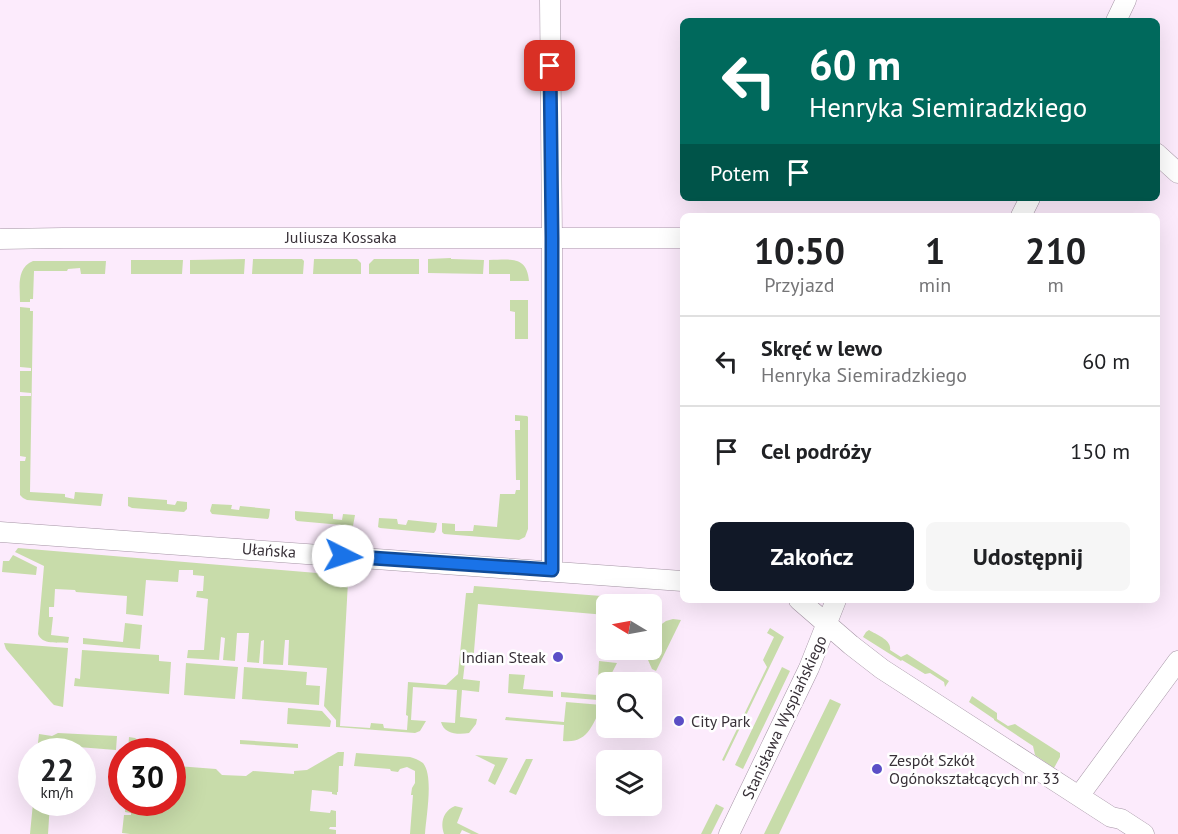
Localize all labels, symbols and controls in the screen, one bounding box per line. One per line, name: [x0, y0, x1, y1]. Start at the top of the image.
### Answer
text: 60 m: [809, 37, 901, 92]
pin: [524, 40, 575, 91]
icon: left: [710, 42, 788, 120]
icon: arrive: [533, 49, 566, 82]
text: Henryka Siemiradzkiego: [809, 90, 1087, 124]
icon: arrive: [782, 156, 815, 189]
text: Potem: [710, 159, 770, 187]
street label: Juliusza Kossaka: [284, 227, 397, 247]
text: 10:50: [754, 227, 845, 274]
text: 1: [925, 227, 945, 274]
text: 210: [1025, 227, 1086, 274]
text: Przyjazd: [764, 272, 835, 298]
text: min: [919, 272, 951, 298]
text: m: [1048, 272, 1064, 298]
text: Skręć w lewo: [761, 334, 882, 362]
icon: left: [710, 345, 743, 378]
text: 60 m: [1082, 347, 1130, 375]
text: Henryka Siemiradzkiego: [761, 362, 967, 388]
icon: arrive: [710, 435, 743, 468]
text: Cel podróży: [761, 437, 871, 465]
text: 150 m: [1070, 437, 1130, 465]
button: Zakończ: [710, 522, 914, 591]
button: Udostępnij: [926, 522, 1130, 591]
position arrow: [311, 524, 375, 588]
street label: Ułańska: [241, 538, 297, 562]
north arrow: [596, 594, 662, 660]
map controls: [596, 594, 662, 816]
street label: Stanisława Wyspiańskiego: [737, 632, 831, 802]
place label: Indian Steak: [461, 647, 546, 667]
marker: Indian Steak: [551, 650, 565, 664]
button: search: [596, 672, 662, 738]
place label: City Park: [691, 711, 751, 731]
marker: City Park: [672, 714, 686, 728]
speed limit sign: 30: [108, 738, 186, 816]
text: 22: [40, 750, 74, 789]
button: layers: [596, 750, 662, 816]
place label: Zespół Szkół Ogónokształcących nr 33: [889, 750, 1060, 788]
marker: Zespół Szkół Ogónokształcących nr 33: [870, 762, 884, 776]
text: km/h: [41, 783, 73, 802]

